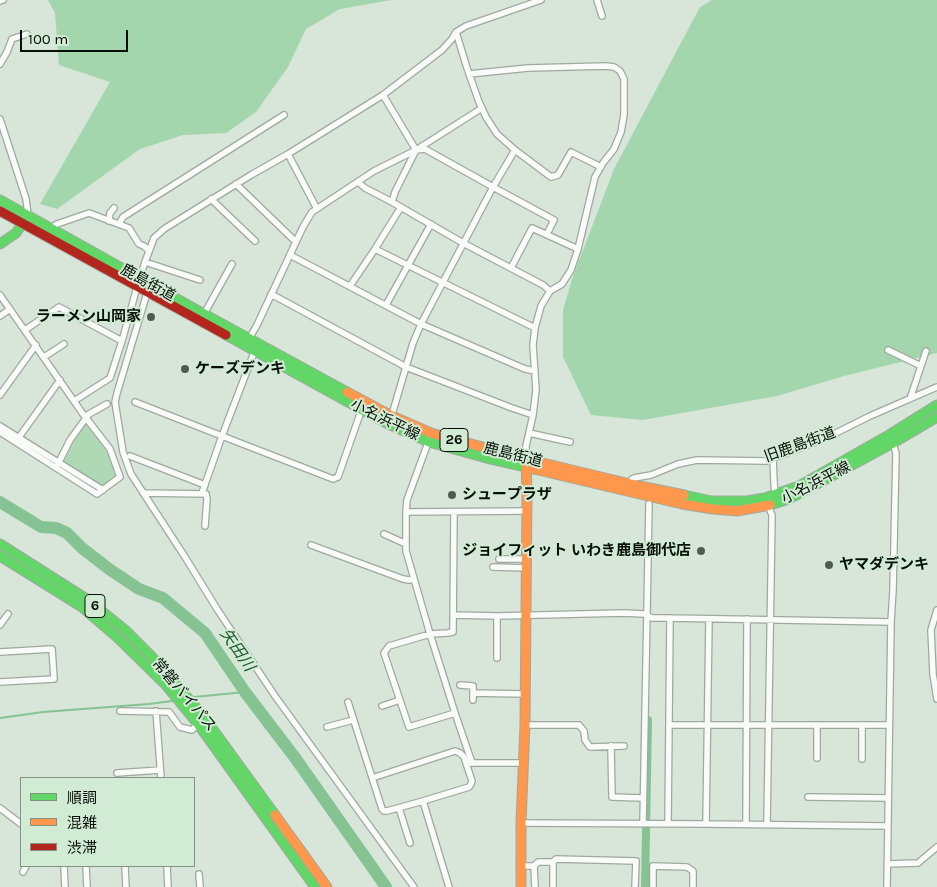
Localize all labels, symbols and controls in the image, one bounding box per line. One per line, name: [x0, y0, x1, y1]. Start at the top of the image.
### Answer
scale bar: [22, 20, 130, 52]
text: 100 m: [28, 30, 68, 48]
street label: 鹿島街道: [117, 261, 179, 305]
place label: ラーメン山岡家: [36, 308, 141, 326]
marker: ラーメン山岡家: [145, 311, 157, 323]
place label: ケーズデンキ: [195, 360, 285, 378]
marker: ケーズデンキ: [179, 363, 191, 375]
street label: 小名浜平線: [347, 395, 423, 445]
street label: 旧鹿島街道: [762, 424, 838, 466]
road number: 26: [440, 428, 468, 452]
street label: 鹿島街道: [482, 439, 544, 471]
street label: 小名浜平線: [779, 458, 853, 508]
place label: シュープラザ: [462, 486, 552, 504]
marker: シュープラザ: [446, 489, 458, 501]
place label: ジョイフィット いわき鹿島御代店: [462, 542, 691, 560]
marker: ジョイフィット いわき鹿島御代店: [695, 545, 707, 557]
place label: ヤマダデンキ: [839, 556, 929, 574]
marker: ヤマダデンキ: [823, 559, 835, 571]
road number: 6: [85, 594, 105, 618]
water label: 矢田川: [215, 625, 259, 675]
street label: 常磐バイパス: [148, 655, 220, 735]
legend: [20, 777, 195, 867]
text: 順調: [67, 789, 97, 807]
text: 混雑: [67, 814, 97, 832]
text: 渋滞: [67, 839, 97, 857]

